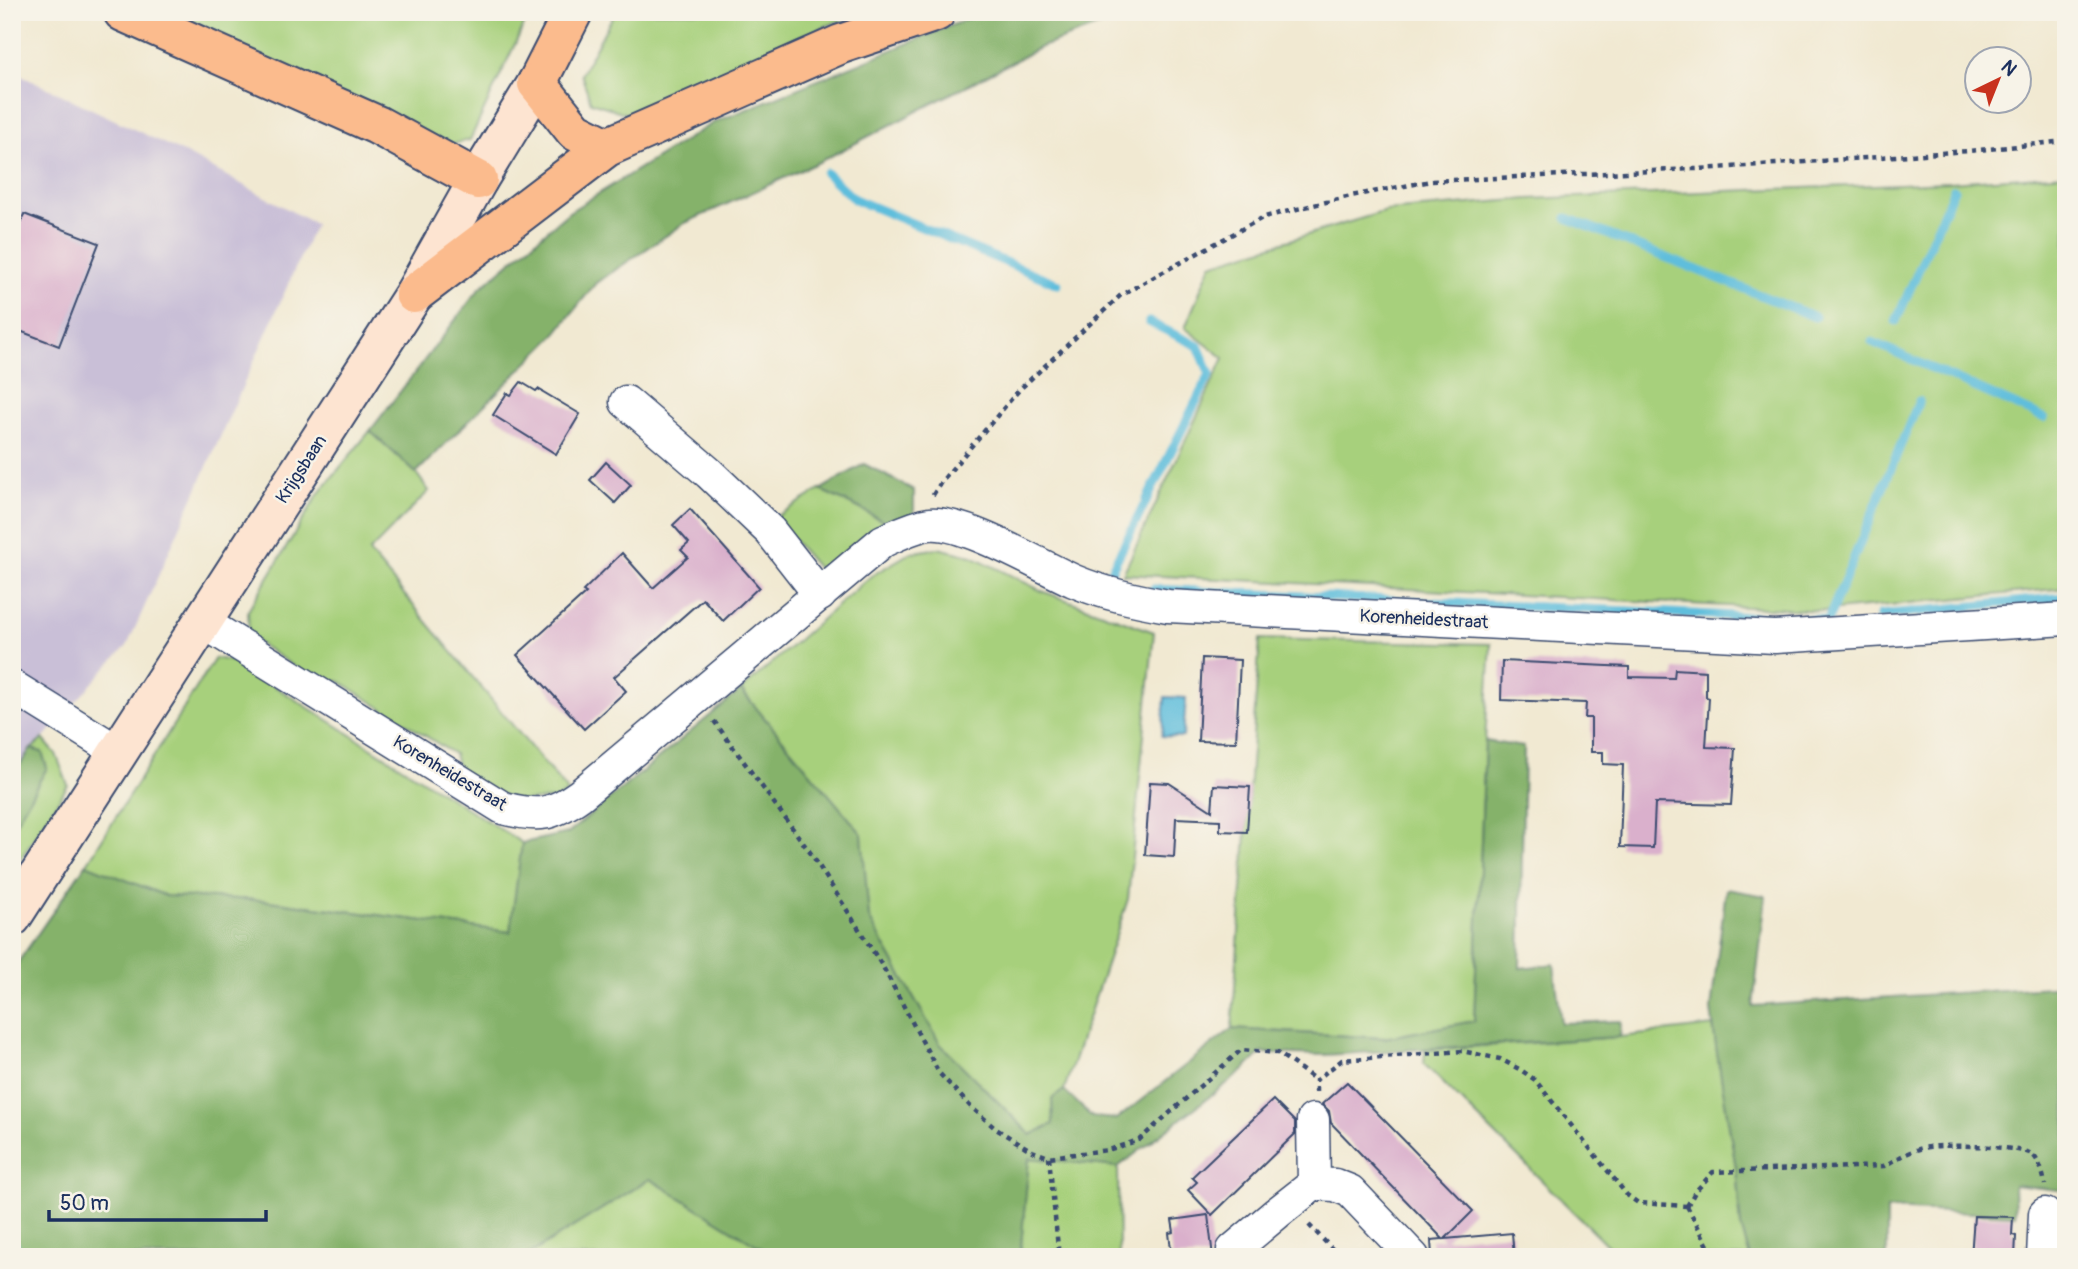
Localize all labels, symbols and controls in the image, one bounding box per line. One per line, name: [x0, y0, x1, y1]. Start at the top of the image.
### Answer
north arrow: [1962, 46, 2032, 116]
text: N: [1996, 55, 2022, 82]
street label: Krijgsbaan: [271, 431, 332, 508]
street label: Korenheidestraat: [1359, 605, 1490, 634]
street label: Korenheidestraat: [389, 730, 512, 817]
scale bar: [49, 1178, 266, 1222]
text: 50 m: [60, 1190, 109, 1217]

